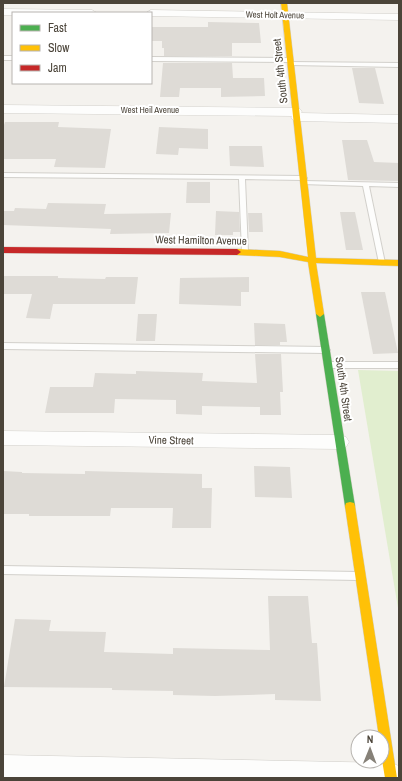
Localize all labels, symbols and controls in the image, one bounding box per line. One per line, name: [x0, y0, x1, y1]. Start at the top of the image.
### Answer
street label: West Holt Avenue: [246, 8, 304, 22]
legend: [12, 12, 152, 84]
text: Fast: [48, 20, 67, 36]
street label: South 4th Street: [270, 37, 290, 104]
text: Slow: [48, 40, 70, 56]
text: Jam: [48, 60, 67, 76]
street label: West Heil Avenue: [121, 104, 179, 116]
street label: West Hamilton Avenue: [155, 232, 247, 248]
street label: South 4th Street: [333, 356, 356, 423]
street label: Vine Street: [148, 433, 194, 447]
north arrow: [350, 729, 390, 769]
text: N: [367, 732, 374, 746]

